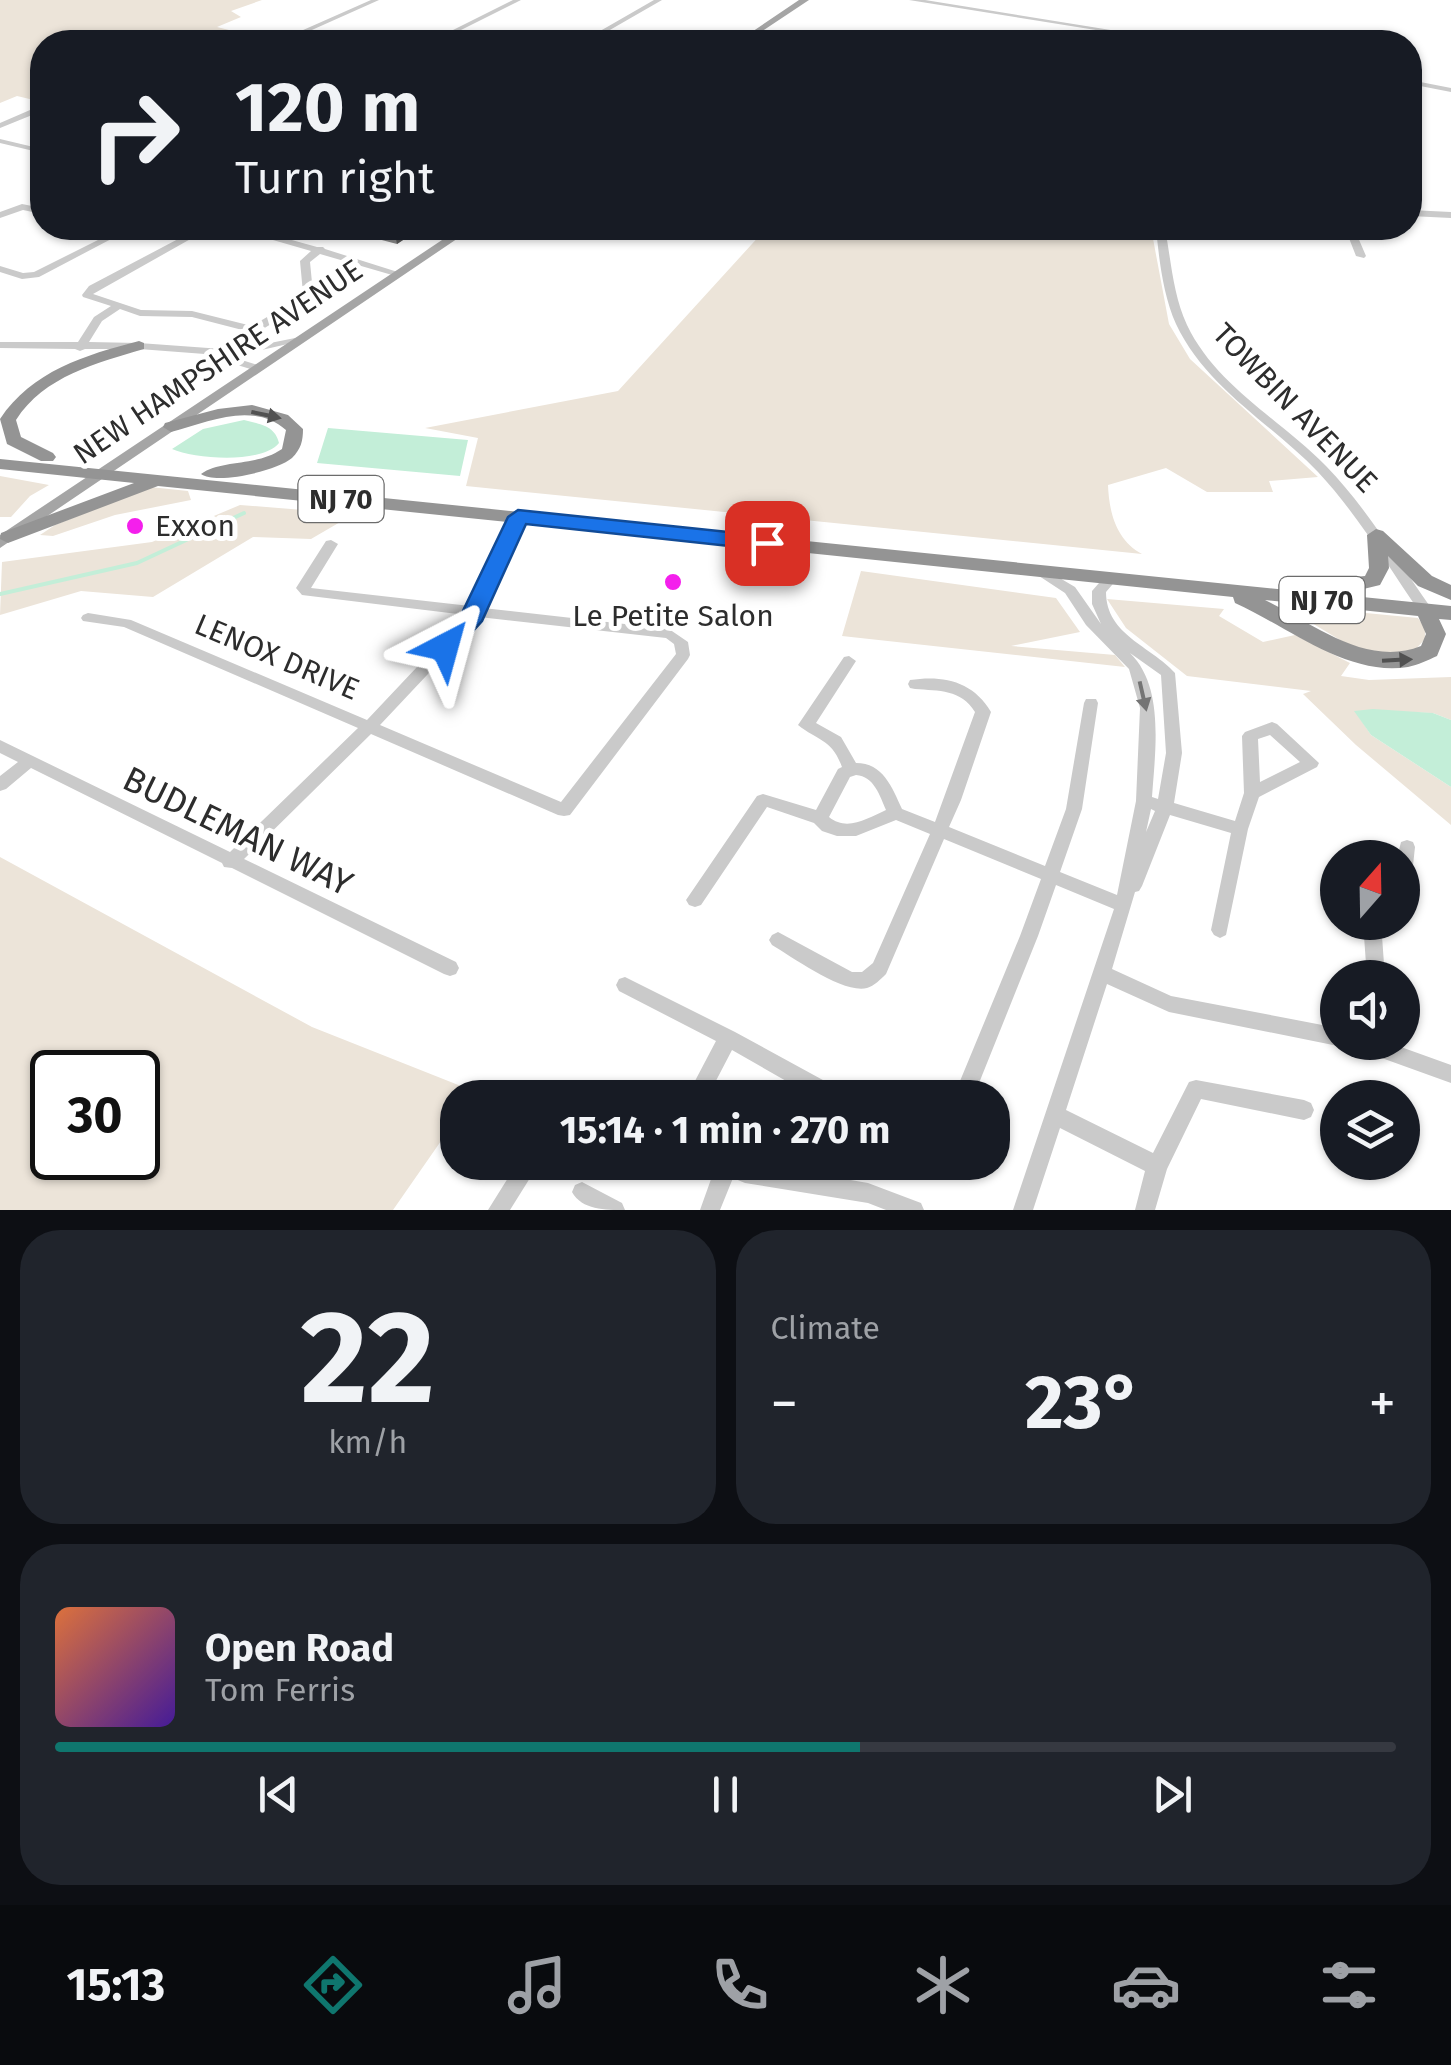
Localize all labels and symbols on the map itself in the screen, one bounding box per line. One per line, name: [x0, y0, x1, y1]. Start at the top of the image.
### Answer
street label: NEW HAMPSHIRE AVENUE: [67, 252, 369, 472]
street label: TOWBIN AVENUE: [1205, 316, 1385, 500]
one-way arrow: [251, 407, 282, 423]
road number: NJ 70: [298, 476, 384, 522]
pin: [725, 501, 810, 586]
place label: Exxon: [155, 508, 235, 544]
marker: Exxon: [124, 515, 146, 537]
marker: Le Petite Salon: [662, 571, 684, 593]
road number: NJ 70: [1280, 577, 1364, 623]
position arrow: [393, 595, 497, 699]
place label: Le Petite Salon: [572, 598, 774, 634]
street label: LENOX DRIVE: [189, 606, 365, 708]
one-way arrow: [1381, 652, 1413, 668]
one-way arrow: [1136, 681, 1151, 712]
street label: BUDLEMAN WAY: [116, 757, 360, 905]
north arrow: [1320, 840, 1420, 940]
speed limit sign: 30: [30, 1050, 160, 1180]

